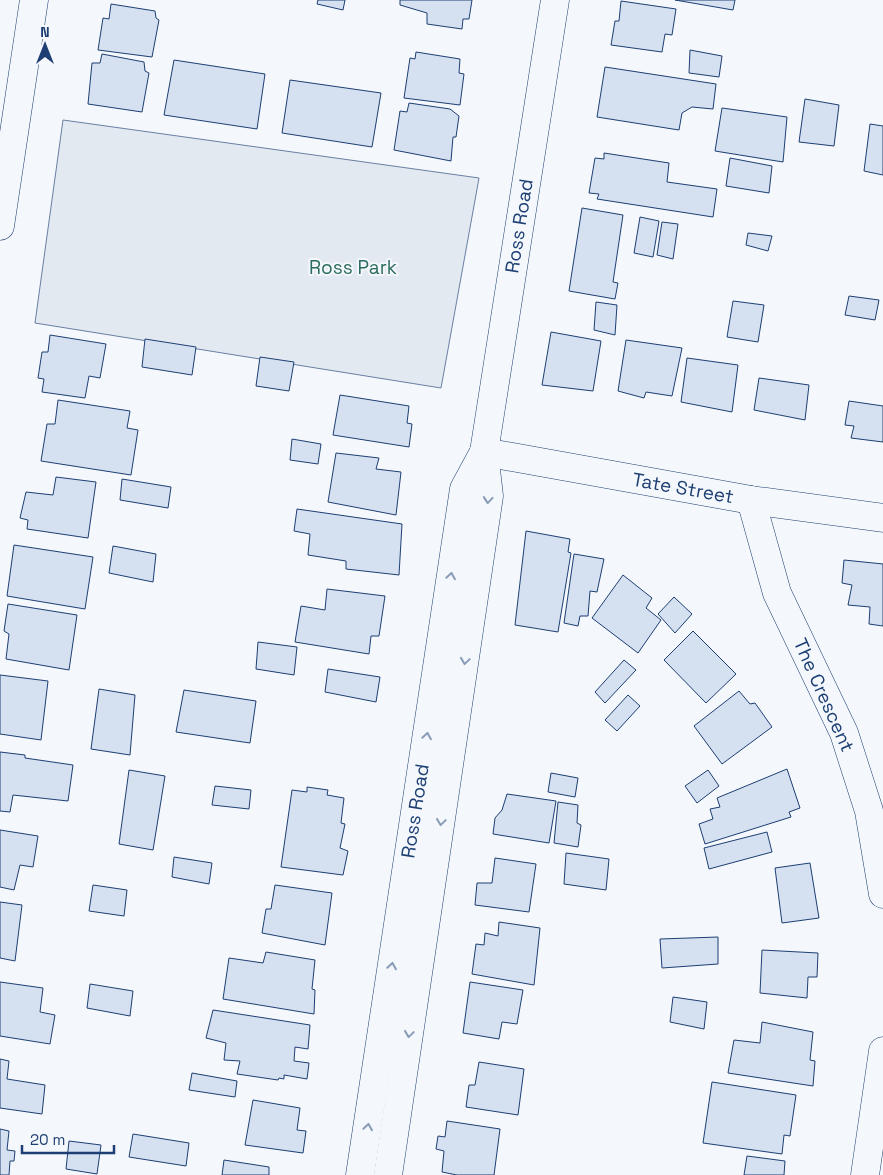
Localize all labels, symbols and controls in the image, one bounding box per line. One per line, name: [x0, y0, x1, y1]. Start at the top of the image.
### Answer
north arrow: [20, 20, 70, 70]
text: N: [40, 23, 50, 41]
street label: Ross Road: [499, 177, 539, 275]
park label: Ross Park: [309, 255, 397, 280]
street label: Tate Street: [630, 467, 736, 509]
one-way arrow: [483, 497, 494, 505]
one-way arrow: [446, 571, 456, 580]
street label: The Crescent: [788, 634, 860, 756]
one-way arrow: [460, 657, 470, 665]
one-way arrow: [421, 732, 432, 740]
street label: Ross Road: [395, 762, 435, 860]
one-way arrow: [436, 817, 446, 826]
one-way arrow: [386, 962, 397, 970]
one-way arrow: [405, 1030, 415, 1039]
scale bar: [22, 1122, 115, 1154]
one-way arrow: [362, 1122, 372, 1131]
text: 20 m: [30, 1130, 65, 1149]

